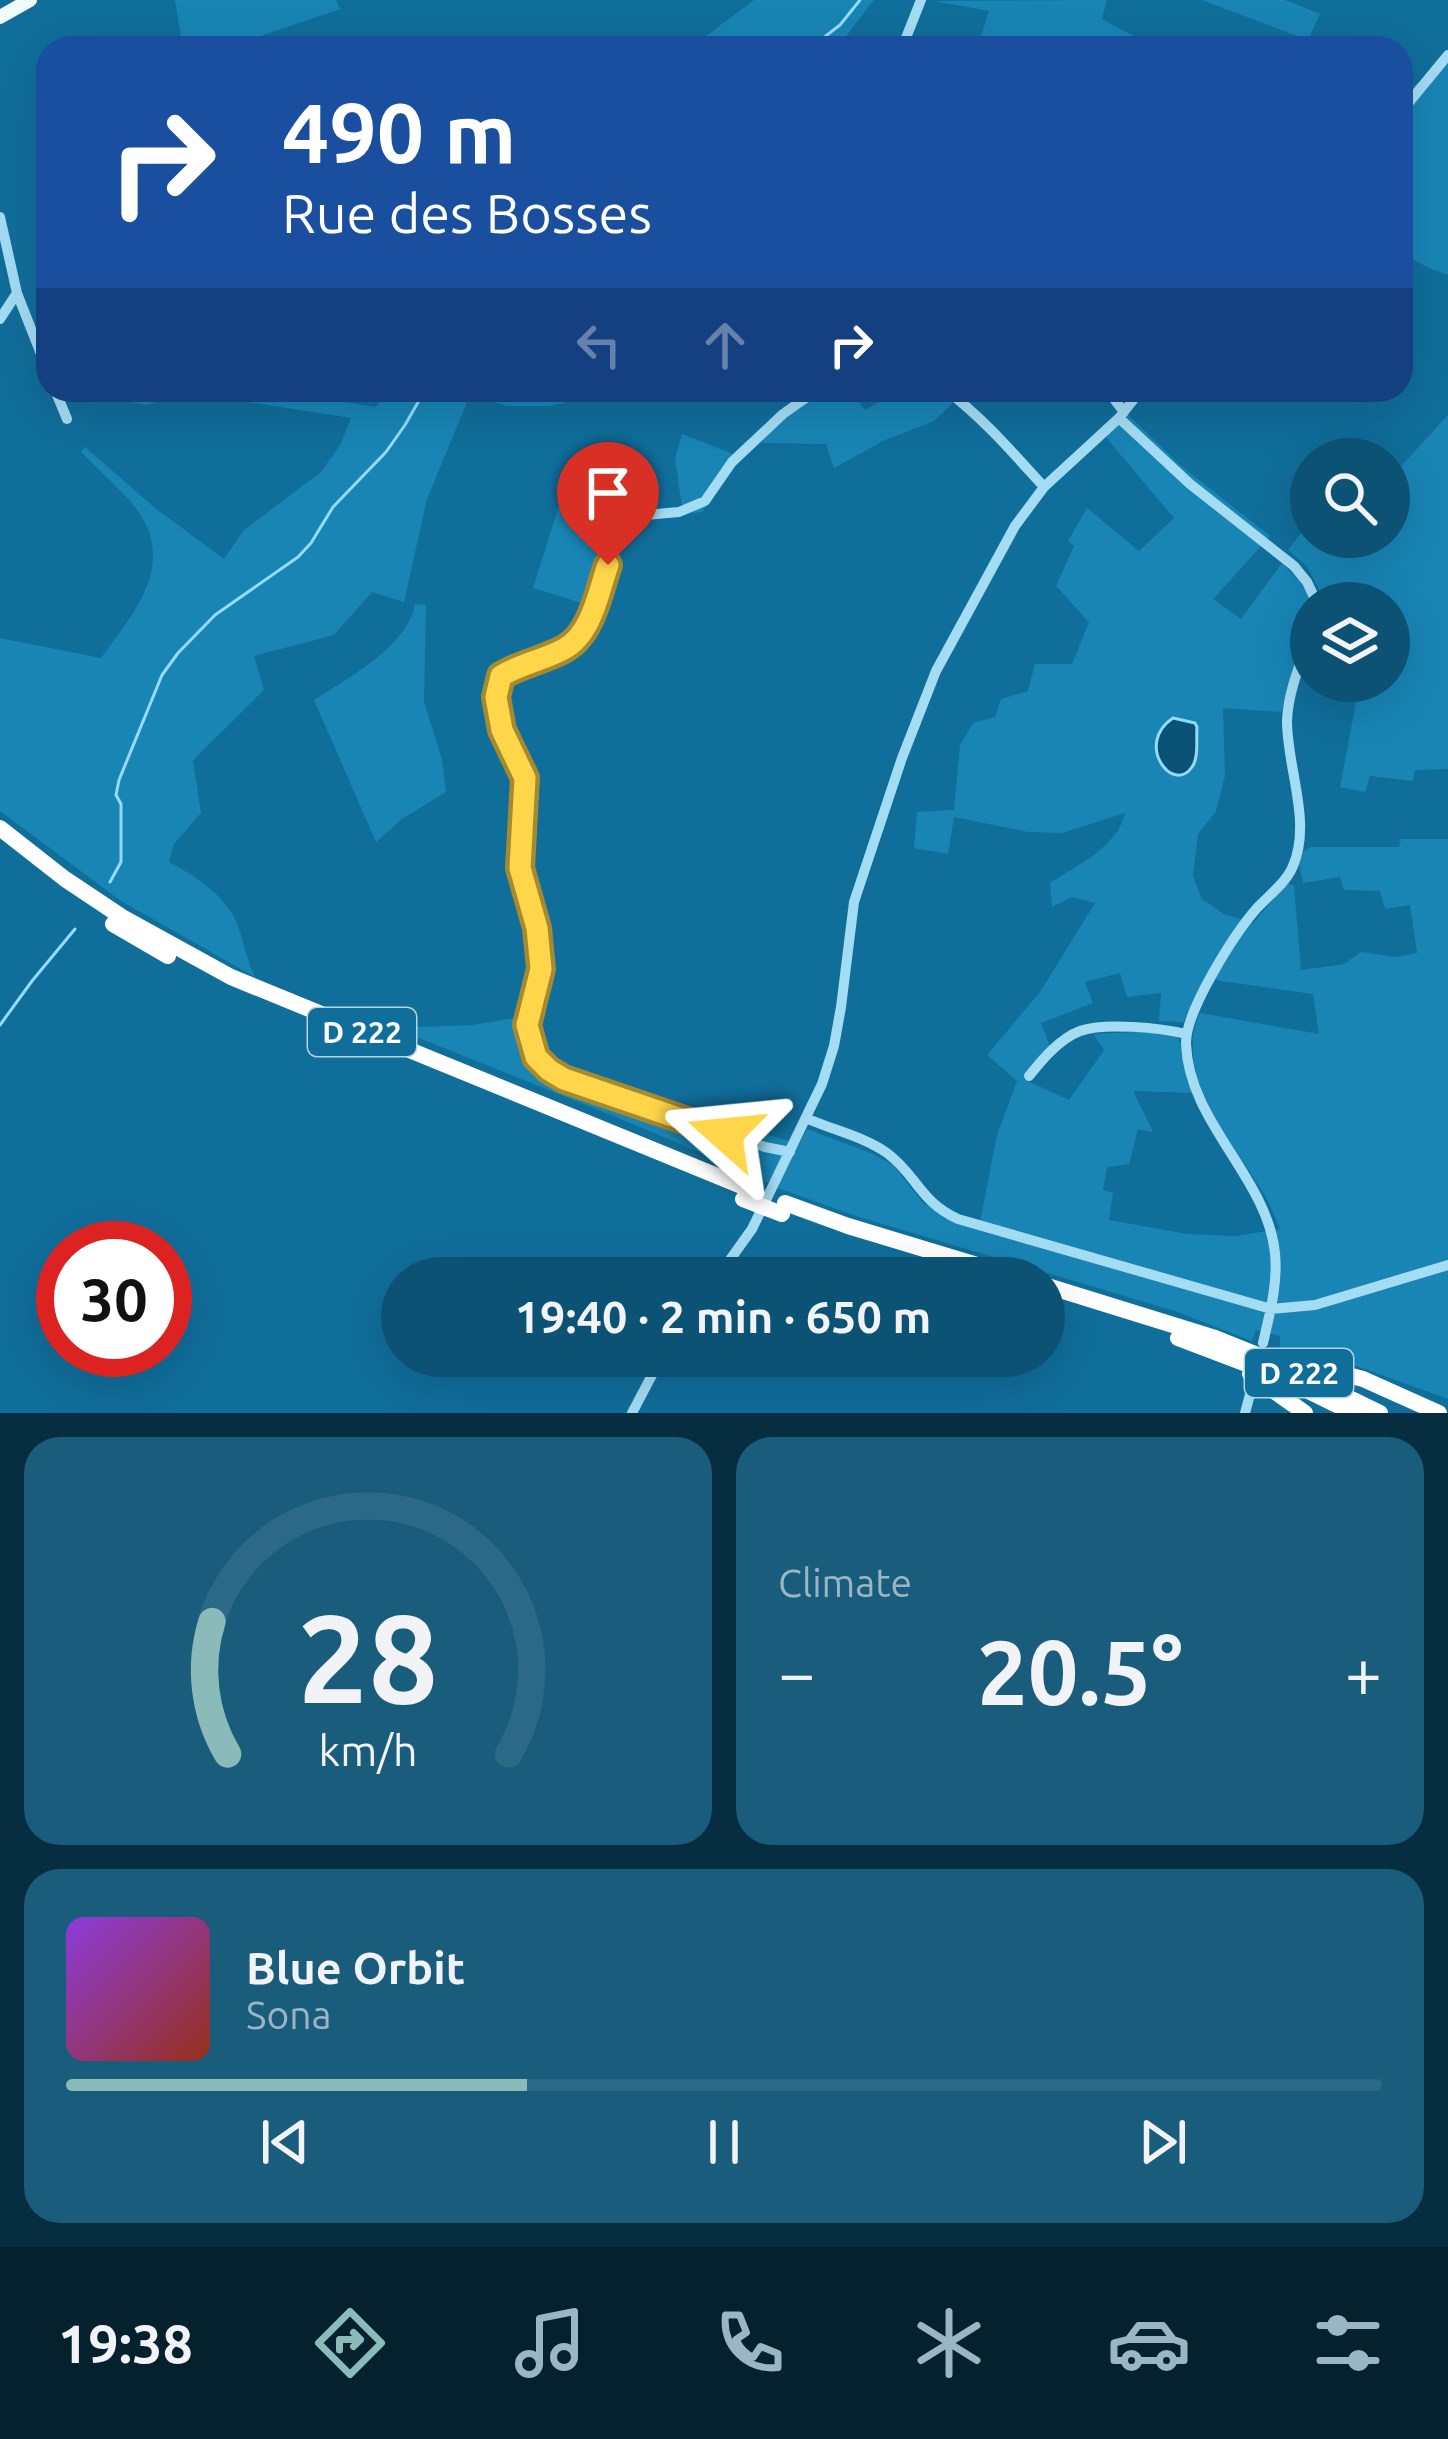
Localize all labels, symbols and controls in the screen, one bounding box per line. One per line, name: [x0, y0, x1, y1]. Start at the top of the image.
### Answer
icon: right: [84, 84, 240, 240]
text: 490 m: [282, 85, 516, 179]
text: Rue des Bosses: [282, 183, 652, 243]
icon: left: [566, 312, 632, 378]
icon: ahead: [692, 312, 758, 378]
icon: right: [818, 312, 884, 378]
map controls: [1290, 438, 1410, 702]
button: search: [1290, 438, 1410, 558]
pin: [557, 442, 659, 565]
icon: arrive: [575, 460, 641, 526]
button: layers: [1290, 582, 1410, 702]
road number: D 222: [308, 1008, 416, 1056]
position arrow: [662, 1071, 788, 1197]
speed limit sign: 30: [36, 1221, 192, 1377]
text: 19:40 · 2 min · 650 m: [515, 1291, 931, 1342]
road number: D 222: [1245, 1349, 1353, 1397]
text: Climate: [778, 1561, 912, 1604]
text: 28: [298, 1587, 438, 1727]
text: 20.5°: [977, 1621, 1183, 1722]
text: −: [778, 1635, 815, 1709]
text: +: [1345, 1635, 1382, 1709]
text: km/h: [318, 1726, 418, 1774]
text: Blue Orbit: [246, 1942, 465, 1993]
text: Sona: [246, 1993, 332, 2036]
icon: previous: [252, 2109, 318, 2175]
icon: pause: [691, 2109, 757, 2175]
icon: next: [1130, 2109, 1196, 2175]
icon: directions: [308, 2301, 392, 2385]
icon: music: [508, 2301, 592, 2385]
icon: phone: [708, 2301, 792, 2385]
icon: climate: [907, 2301, 991, 2385]
icon: car: [1107, 2301, 1191, 2385]
icon: filters: [1306, 2301, 1390, 2385]
text: 19:38: [58, 2313, 193, 2373]

